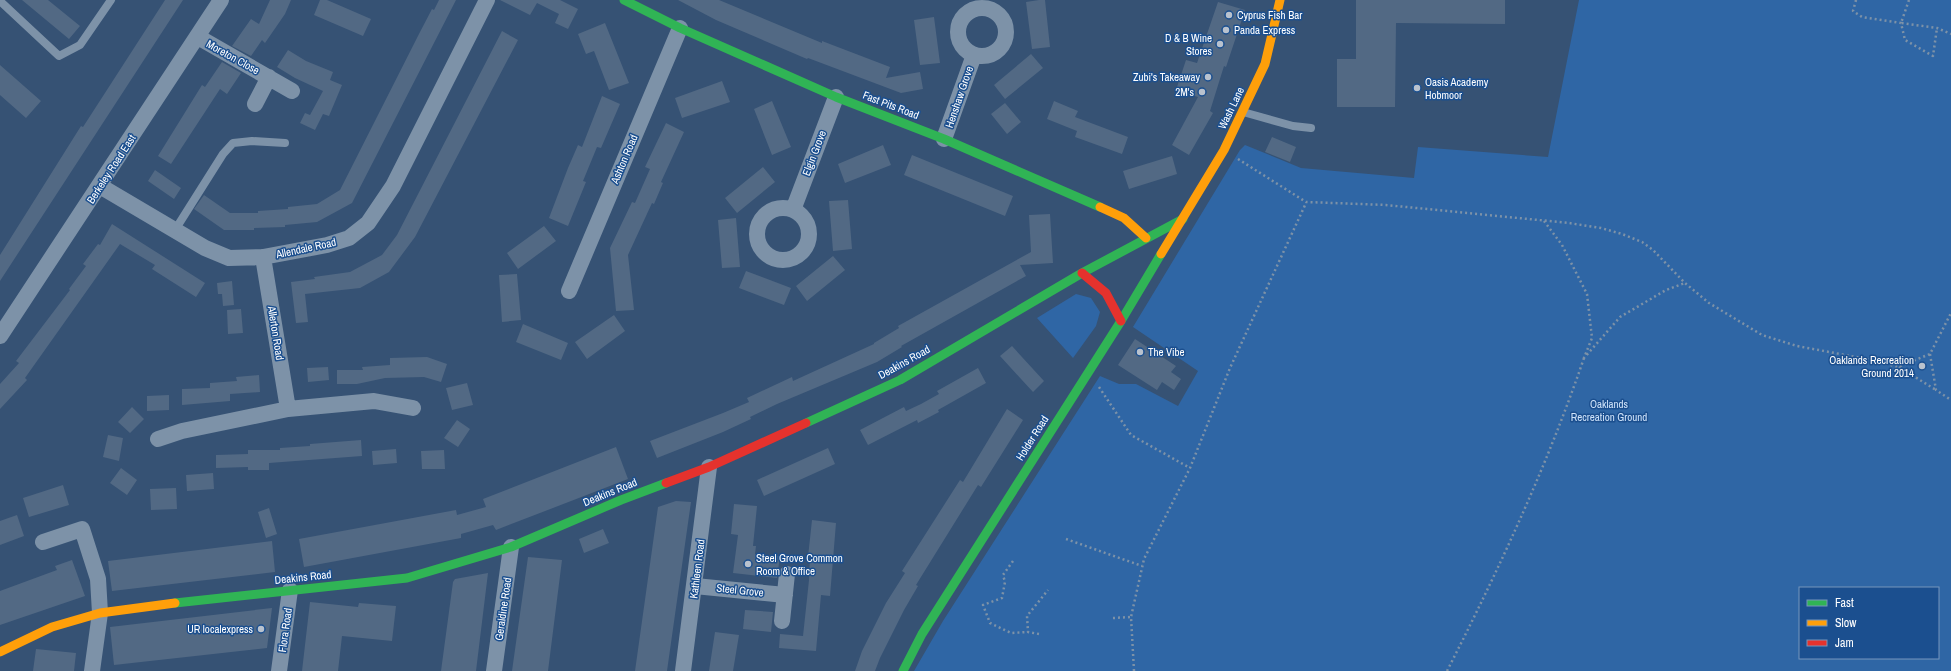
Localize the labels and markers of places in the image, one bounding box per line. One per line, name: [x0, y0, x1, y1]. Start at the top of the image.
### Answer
place label: Cyprus Fish Bar: [1237, 8, 1302, 22]
marker: Cyprus Fish Bar: [1224, 10, 1234, 20]
place label: Panda Express: [1234, 23, 1296, 37]
marker: Panda Express: [1221, 25, 1231, 35]
place label: D & B Wine Stores: [1165, 31, 1212, 58]
marker: D & B Wine Stores: [1215, 39, 1225, 49]
place label: Zubi's Takeaway: [1133, 70, 1200, 84]
marker: Zubi's Takeaway: [1203, 72, 1213, 82]
place label: Oasis Academy Hobmoor: [1425, 75, 1489, 102]
marker: Oasis Academy Hobmoor: [1412, 83, 1422, 93]
place label: 2M's: [1175, 85, 1194, 99]
marker: 2M's: [1197, 87, 1207, 97]
place label: The Vibe: [1148, 345, 1184, 359]
marker: The Vibe: [1135, 347, 1145, 357]
place label: Oaklands Recreation Ground 2014: [1829, 353, 1914, 380]
marker: Oaklands Recreation Ground 2014: [1917, 361, 1927, 371]
place label: Steel Grove Common Room & Office: [756, 551, 843, 578]
marker: Steel Grove Common Room & Office: [743, 559, 753, 569]
place label: UR localexpress: [187, 622, 253, 636]
marker: UR localexpress: [256, 624, 266, 634]

